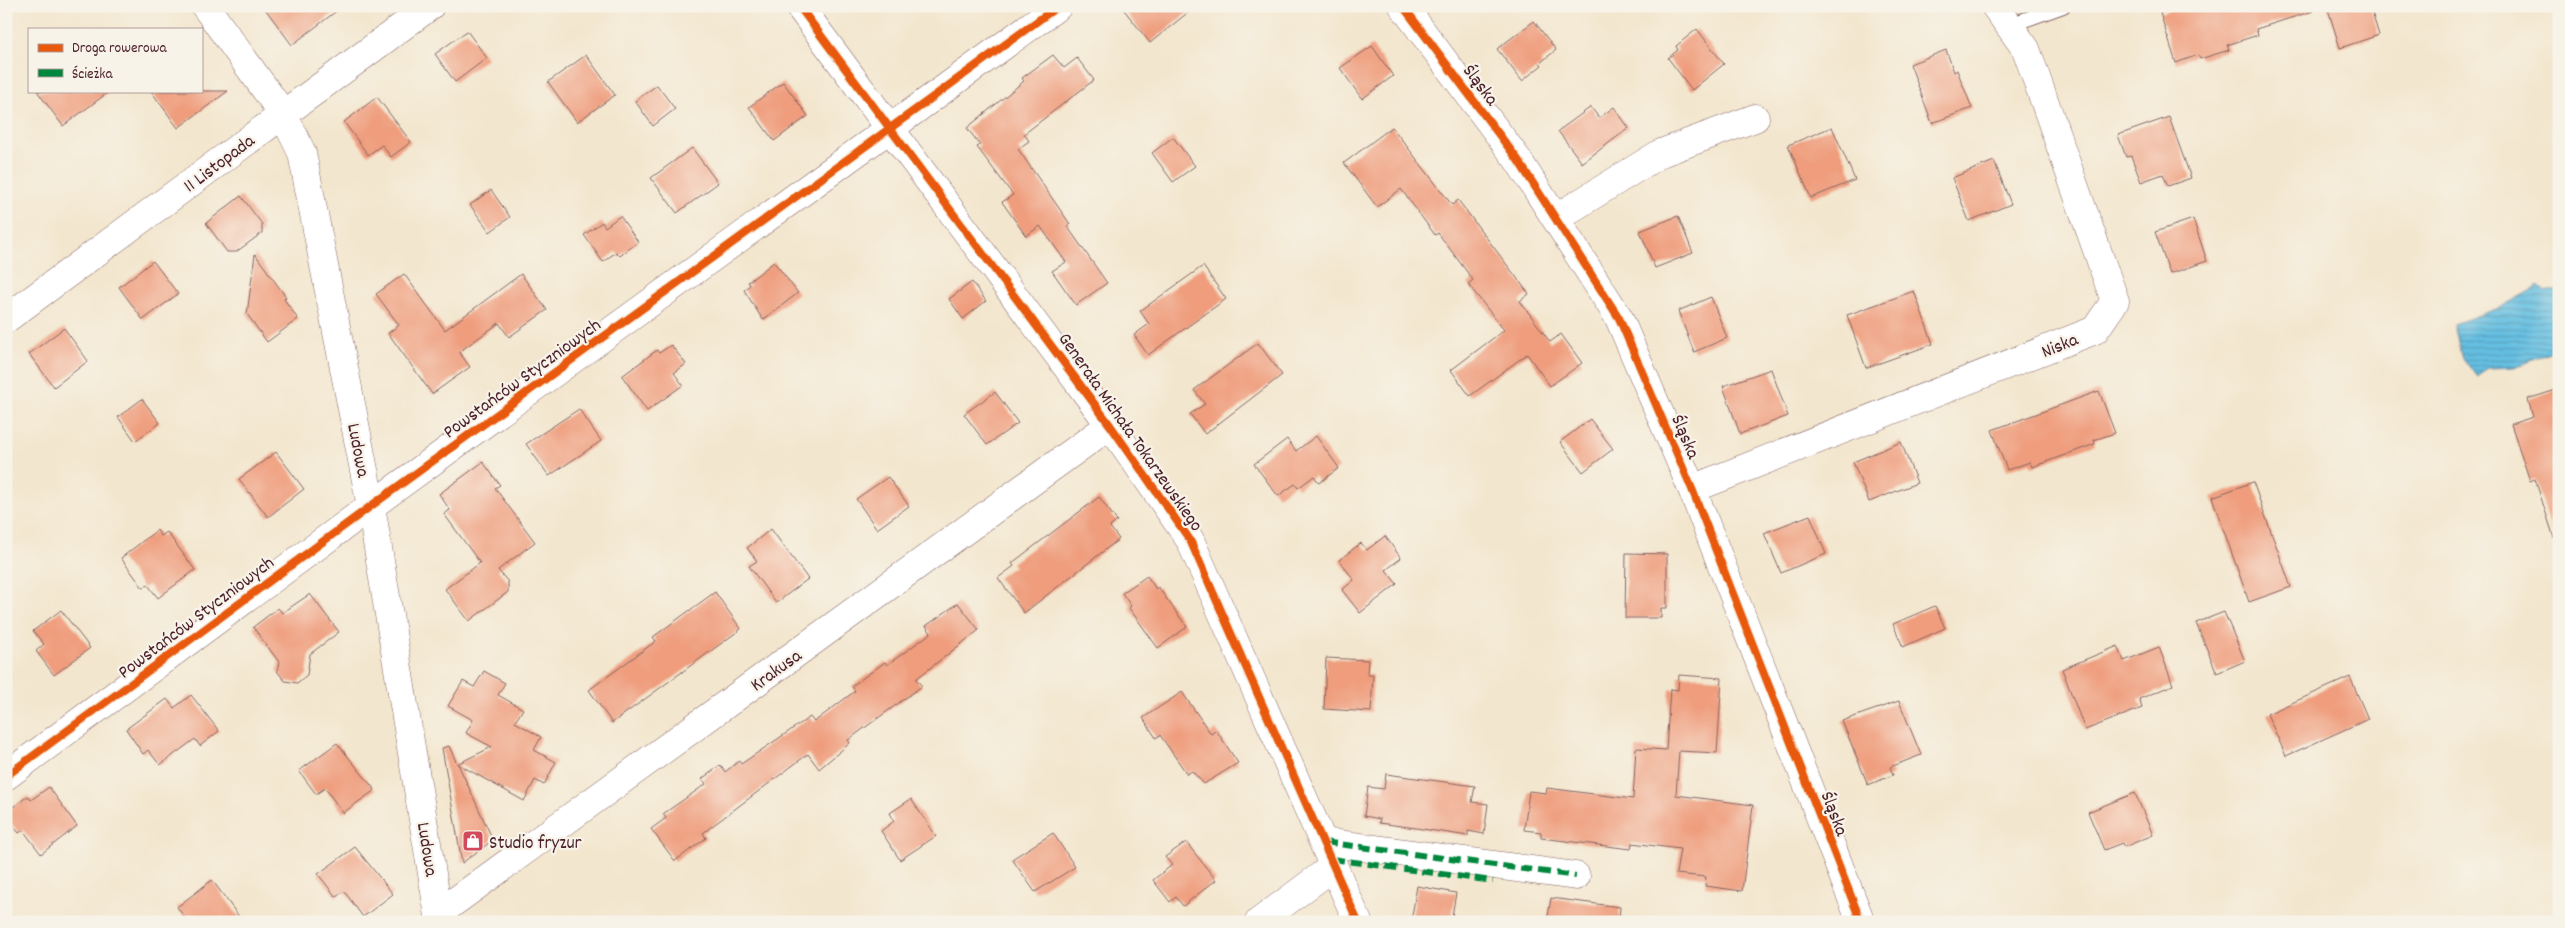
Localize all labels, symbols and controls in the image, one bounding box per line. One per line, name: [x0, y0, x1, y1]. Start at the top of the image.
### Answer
legend: [28, 28, 202, 92]
text: Droga rowerowa: [72, 38, 167, 60]
street label: Śląska: [1455, 60, 1504, 113]
text: Ścieżka: [72, 64, 113, 86]
street label: 11 Listopada: [179, 128, 262, 201]
street label: Powstańców Styczniowych: [438, 313, 608, 446]
street label: Niska: [2038, 327, 2084, 367]
street label: Generała Michała Tokarzewskiego: [1050, 328, 1208, 538]
street label: Śląska: [1662, 411, 1706, 465]
street label: Ludowa: [338, 421, 375, 481]
street label: Powstańców Styczniowych: [113, 551, 281, 687]
street label: Krakusa: [746, 643, 809, 700]
street label: Śląska: [1812, 788, 1854, 841]
street label: Ludowa: [408, 821, 443, 880]
shop icon: Studio fryzur: [461, 829, 485, 853]
place label: Studio fryzur: [489, 831, 582, 858]

